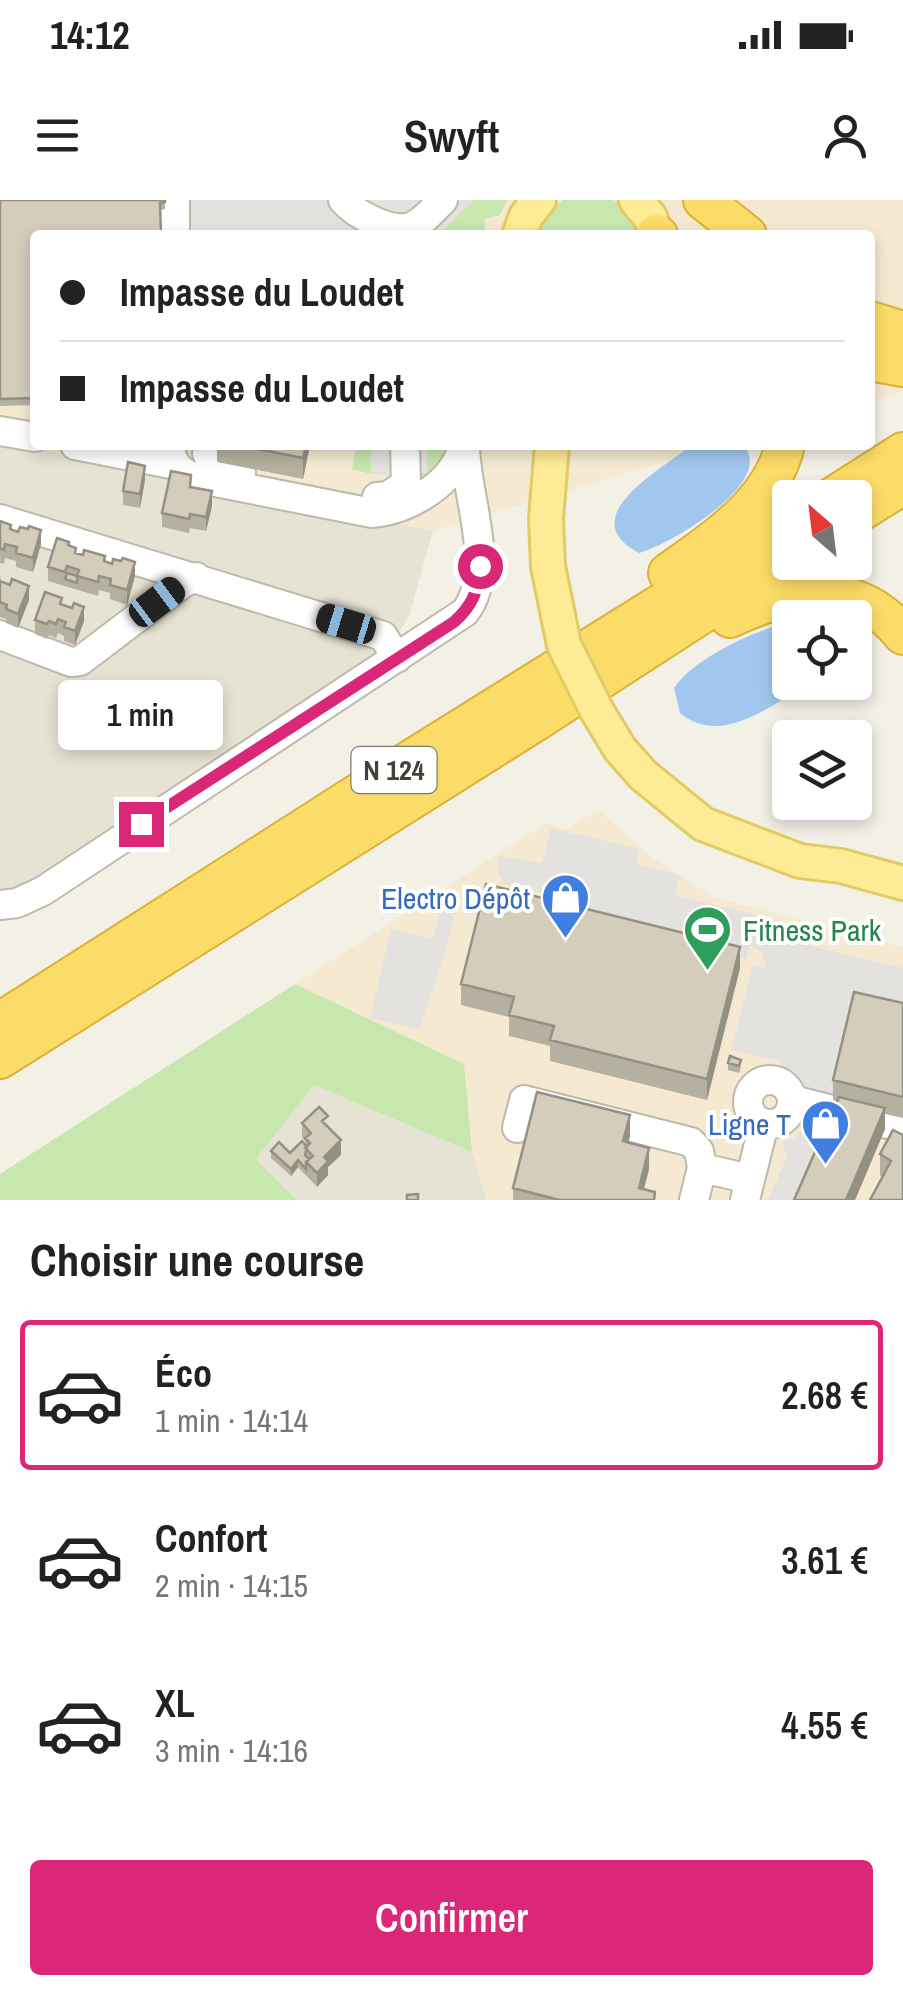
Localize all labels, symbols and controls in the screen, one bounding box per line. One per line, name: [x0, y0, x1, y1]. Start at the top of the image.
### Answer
text: 14:12: [50, 10, 130, 61]
text: Swyft: [404, 105, 499, 166]
icon: menu: [30, 108, 85, 163]
icon: person: [818, 108, 873, 163]
text: Impasse du Loudet: [120, 267, 404, 318]
text: Impasse du Loudet: [120, 363, 404, 414]
north arrow: [772, 480, 872, 580]
map controls: [772, 480, 872, 820]
route start: [458, 544, 503, 589]
car: [124, 572, 190, 632]
button: locate: [772, 600, 872, 700]
car: [313, 601, 379, 647]
callout: 1 min: [58, 679, 224, 749]
text: 1 min: [107, 693, 174, 736]
button: layers: [772, 720, 872, 820]
road number: N 124: [352, 747, 436, 793]
route end: [119, 802, 164, 847]
shop icon: Electro Dépôt: [539, 872, 591, 940]
place label: Electro Dépôt: [381, 878, 530, 918]
sports icon: Fitness Park: [682, 904, 734, 972]
place label: Fitness Park: [743, 910, 882, 950]
shop icon: Ligne T: [800, 1098, 852, 1166]
place label: Ligne T: [708, 1104, 791, 1144]
text: Choisir une course: [30, 1229, 364, 1290]
text: Éco: [155, 1348, 212, 1399]
icon: car: [35, 1350, 125, 1440]
text: 2.68 €: [781, 1370, 868, 1421]
text: 1 min · 14:14: [155, 1399, 308, 1442]
text: Confort: [155, 1513, 267, 1564]
icon: car: [35, 1515, 125, 1605]
text: 3.61 €: [781, 1535, 868, 1586]
text: 2 min · 14:15: [155, 1564, 308, 1607]
text: XL: [155, 1678, 195, 1729]
icon: car: [35, 1680, 125, 1770]
text: 4.55 €: [781, 1700, 868, 1751]
text: 3 min · 14:16: [155, 1729, 308, 1772]
button: Confirmer: [30, 1860, 873, 1975]

